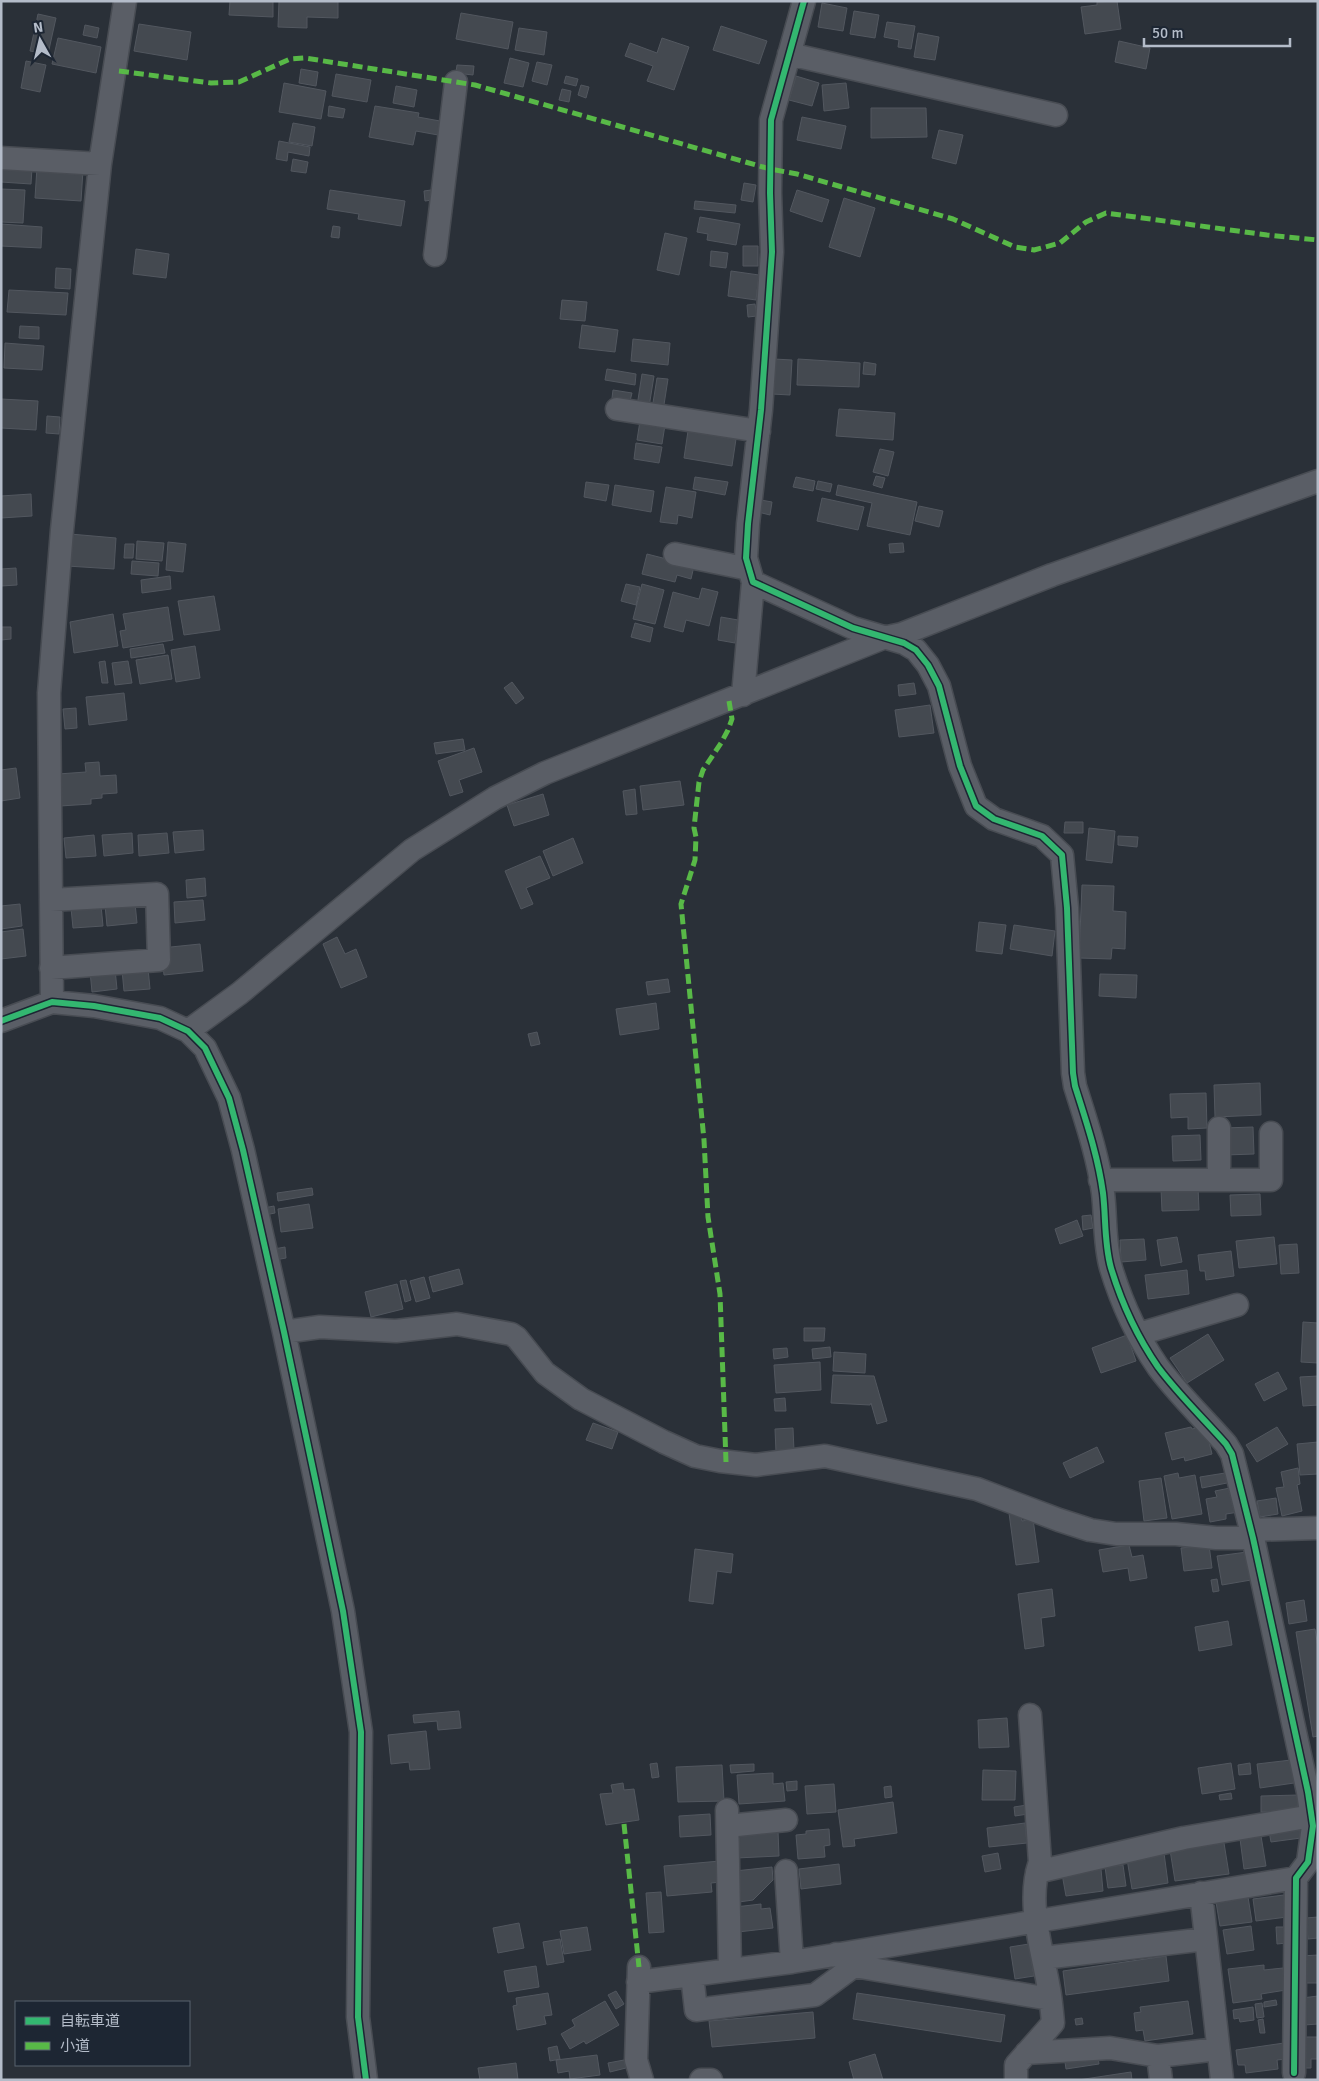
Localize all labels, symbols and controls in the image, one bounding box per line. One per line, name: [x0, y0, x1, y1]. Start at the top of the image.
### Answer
north arrow: [15, 15, 65, 65]
scale bar: [1144, 15, 1290, 47]
text: N: [32, 19, 44, 37]
text: 50 m: [1152, 24, 1183, 42]
legend: [15, 2001, 190, 2066]
text: 自転車道: [60, 2012, 120, 2030]
text: 小道: [60, 2037, 90, 2055]

